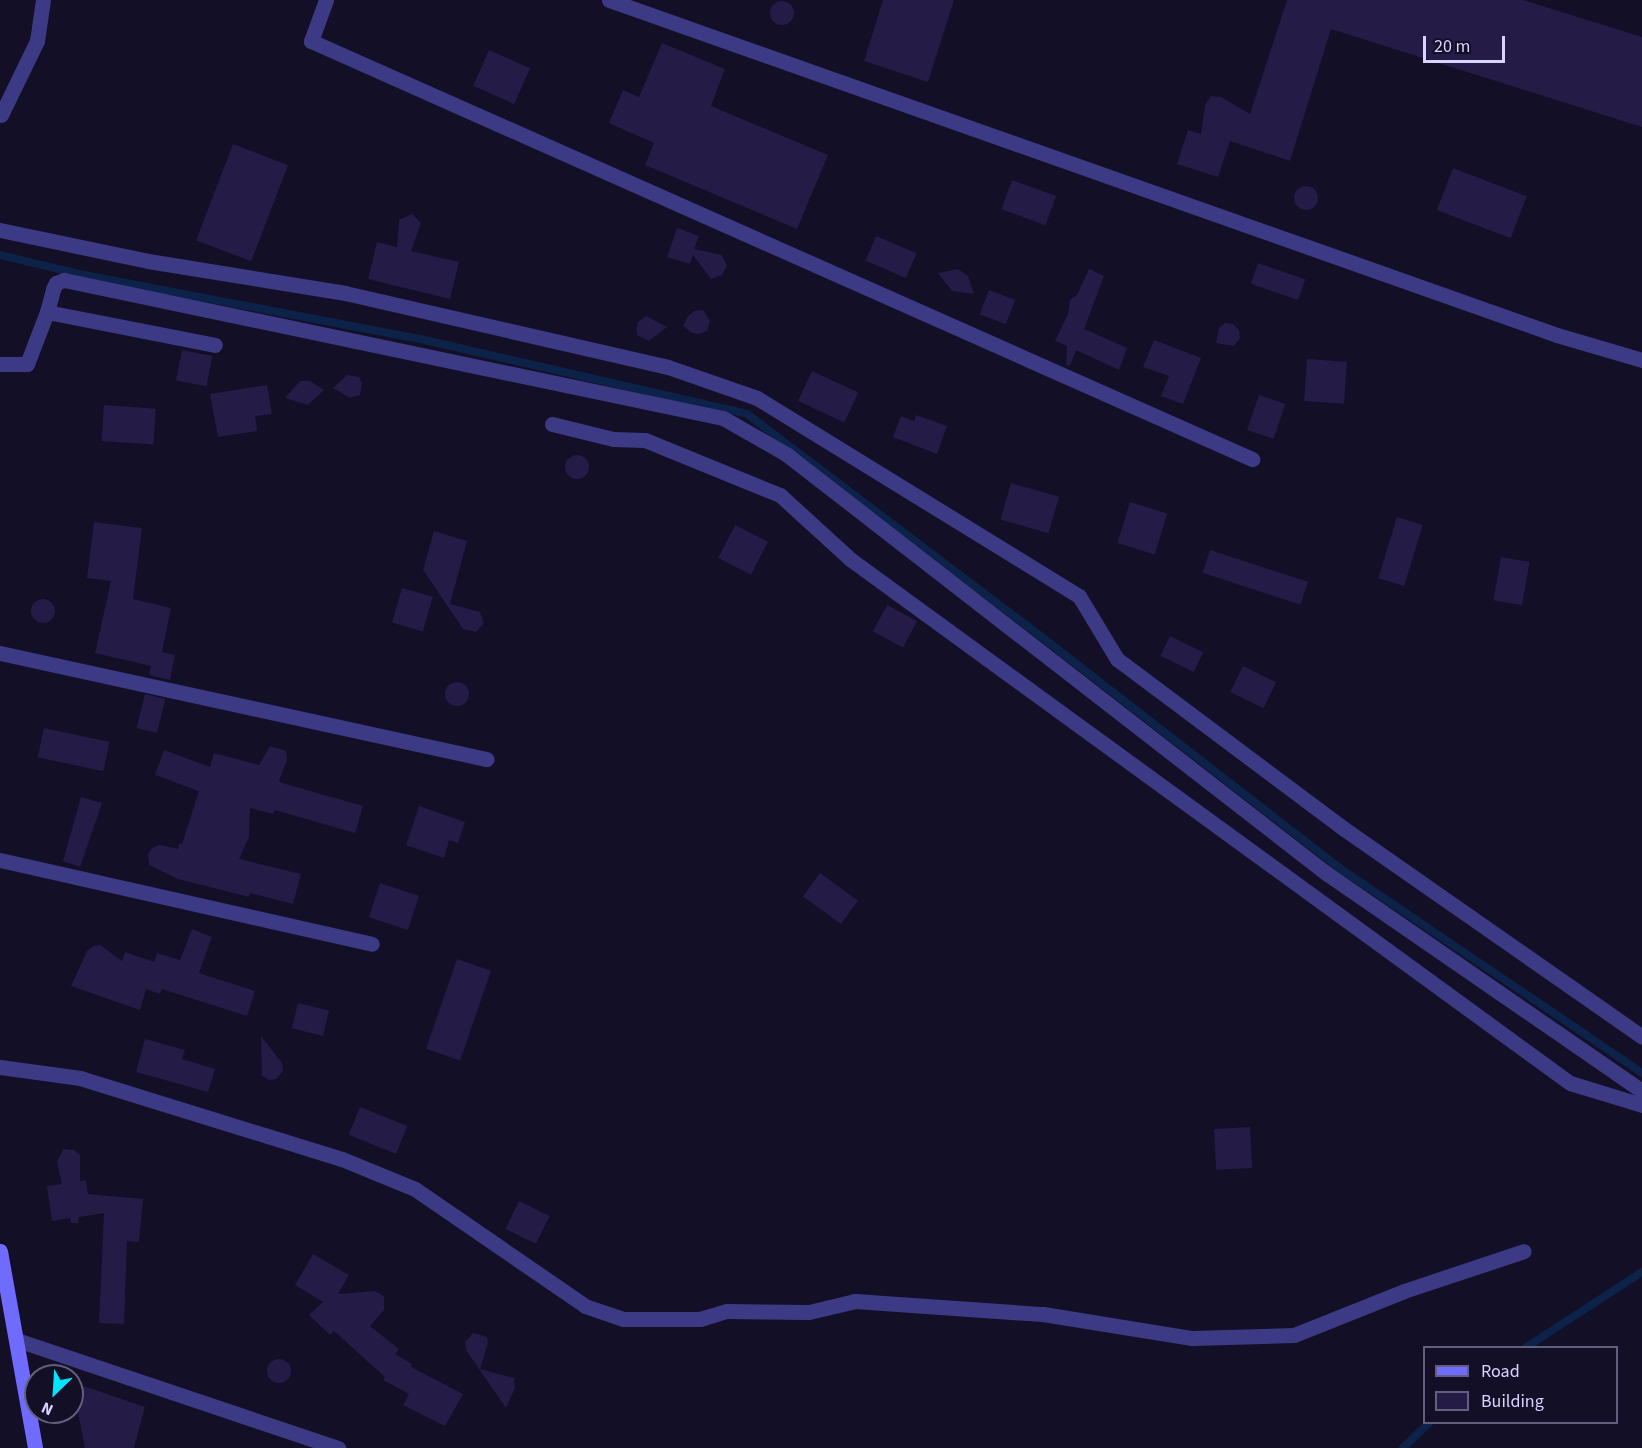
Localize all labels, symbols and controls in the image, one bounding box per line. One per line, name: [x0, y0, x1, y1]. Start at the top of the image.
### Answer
scale bar: [1426, 24, 1508, 62]
text: 20 m: [1434, 34, 1470, 59]
legend: [1423, 1346, 1618, 1424]
text: Road: [1481, 1359, 1520, 1384]
north arrow: [24, 1364, 84, 1424]
text: Building: [1481, 1389, 1544, 1414]
text: N: [38, 1396, 57, 1421]

